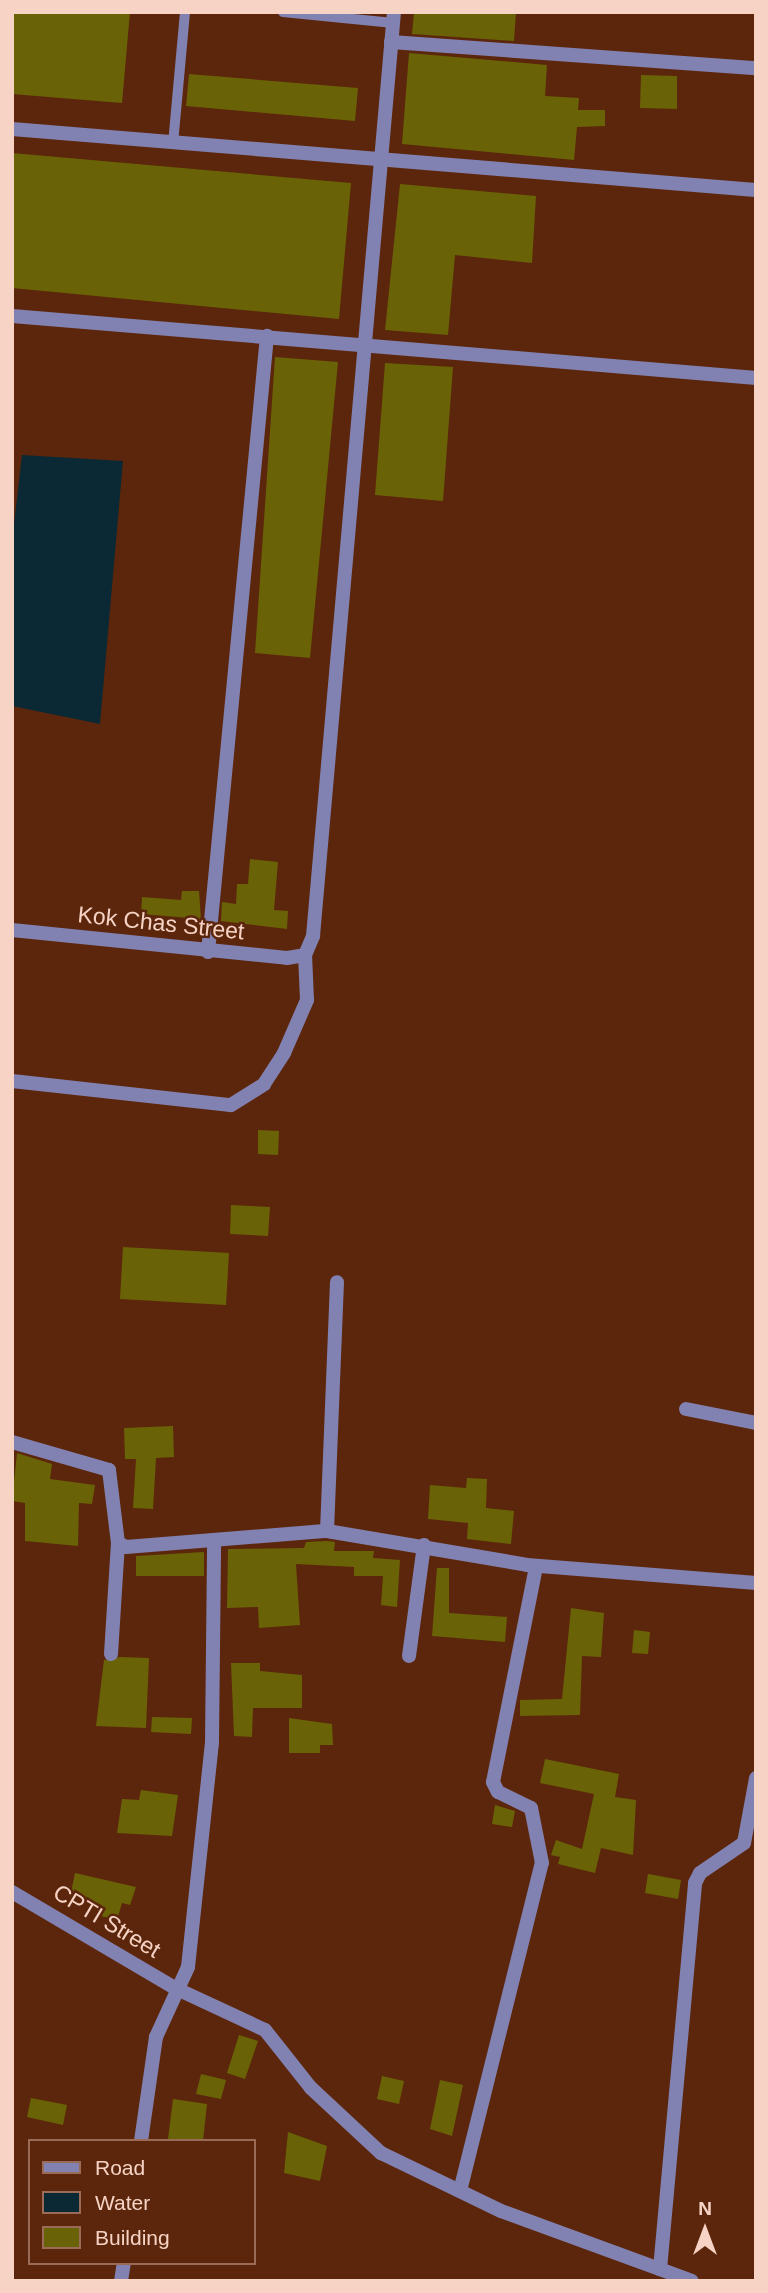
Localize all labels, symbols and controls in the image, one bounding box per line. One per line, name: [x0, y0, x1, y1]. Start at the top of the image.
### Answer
street label: Kok Chas Street: [76, 901, 246, 945]
street label: CPTI Street: [48, 1878, 166, 1964]
legend: [28, 2139, 256, 2265]
text: Road: [95, 2156, 145, 2179]
text: Water: [95, 2191, 150, 2214]
north arrow: [670, 2195, 740, 2265]
text: N: [698, 2198, 712, 2219]
text: Building: [95, 2226, 170, 2249]

